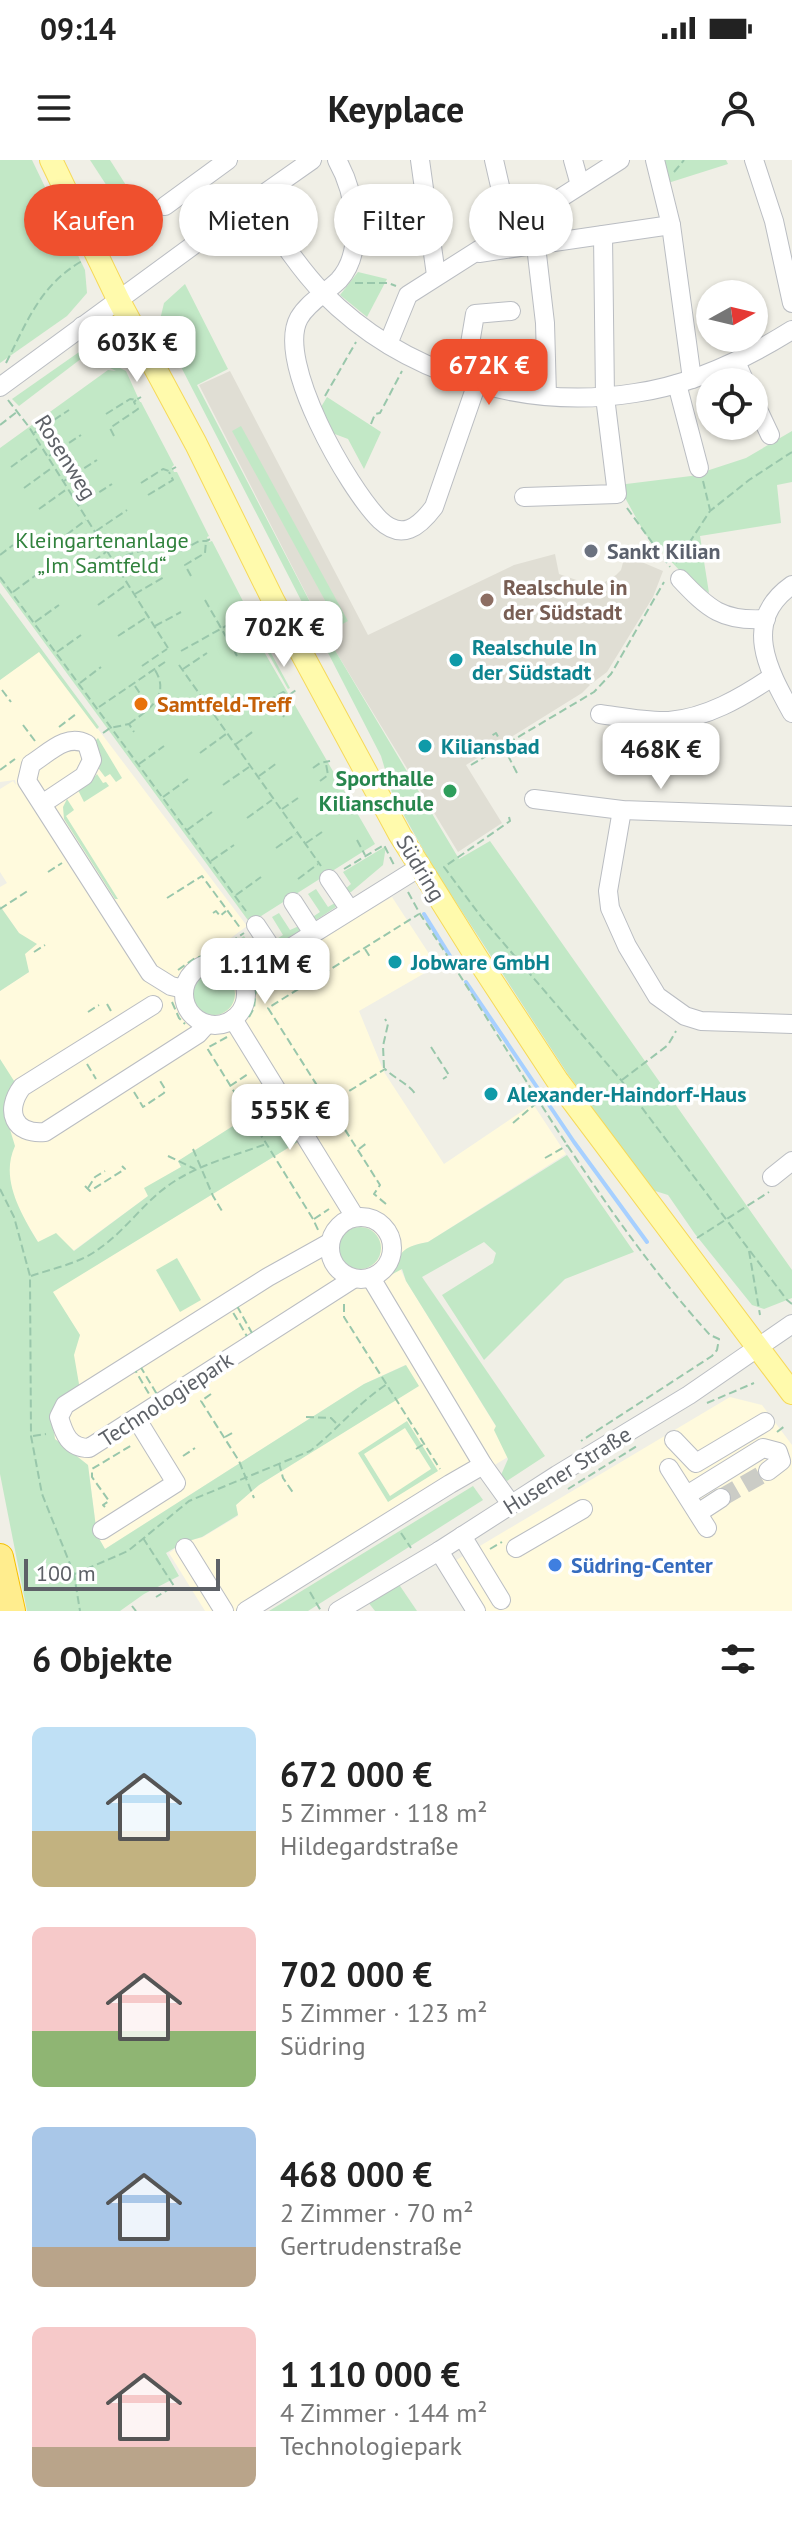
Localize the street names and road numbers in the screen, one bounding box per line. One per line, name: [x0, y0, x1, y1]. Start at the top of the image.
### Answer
street label: Rosenweg: [29, 409, 103, 505]
street label: Südring: [390, 830, 452, 906]
street label: Technologiepark: [94, 1345, 239, 1453]
street label: Husener Straße: [498, 1420, 636, 1520]

